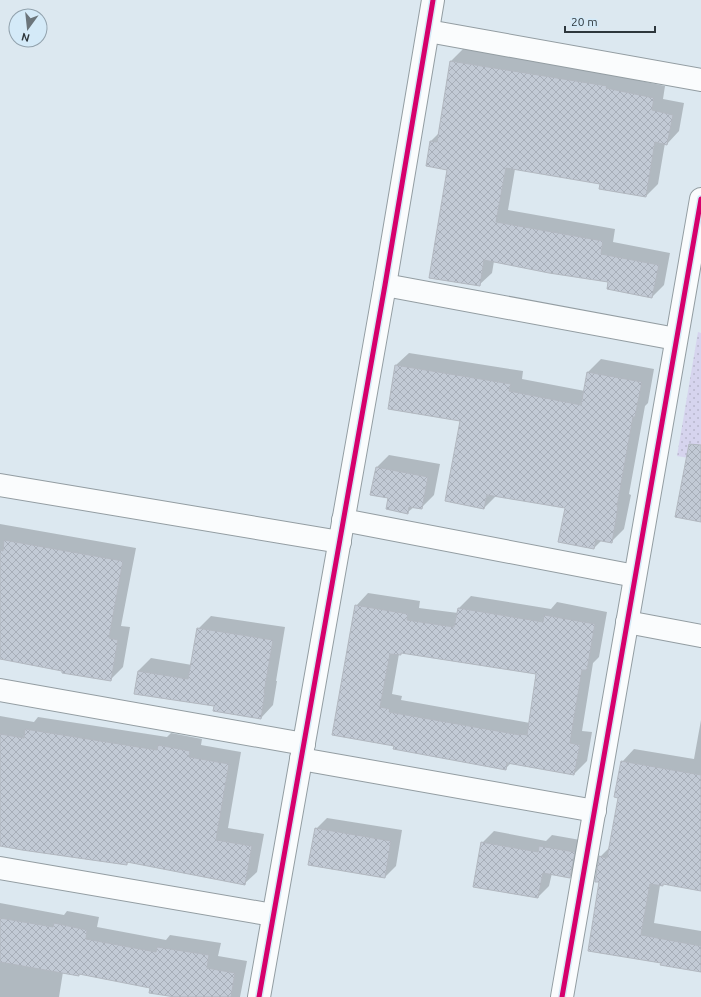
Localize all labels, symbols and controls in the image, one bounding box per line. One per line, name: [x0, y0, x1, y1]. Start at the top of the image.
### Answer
north arrow: [8, 8, 48, 48]
scale bar: [565, 8, 655, 34]
text: 20 m: [571, 15, 598, 28]
text: N: [20, 31, 31, 45]

